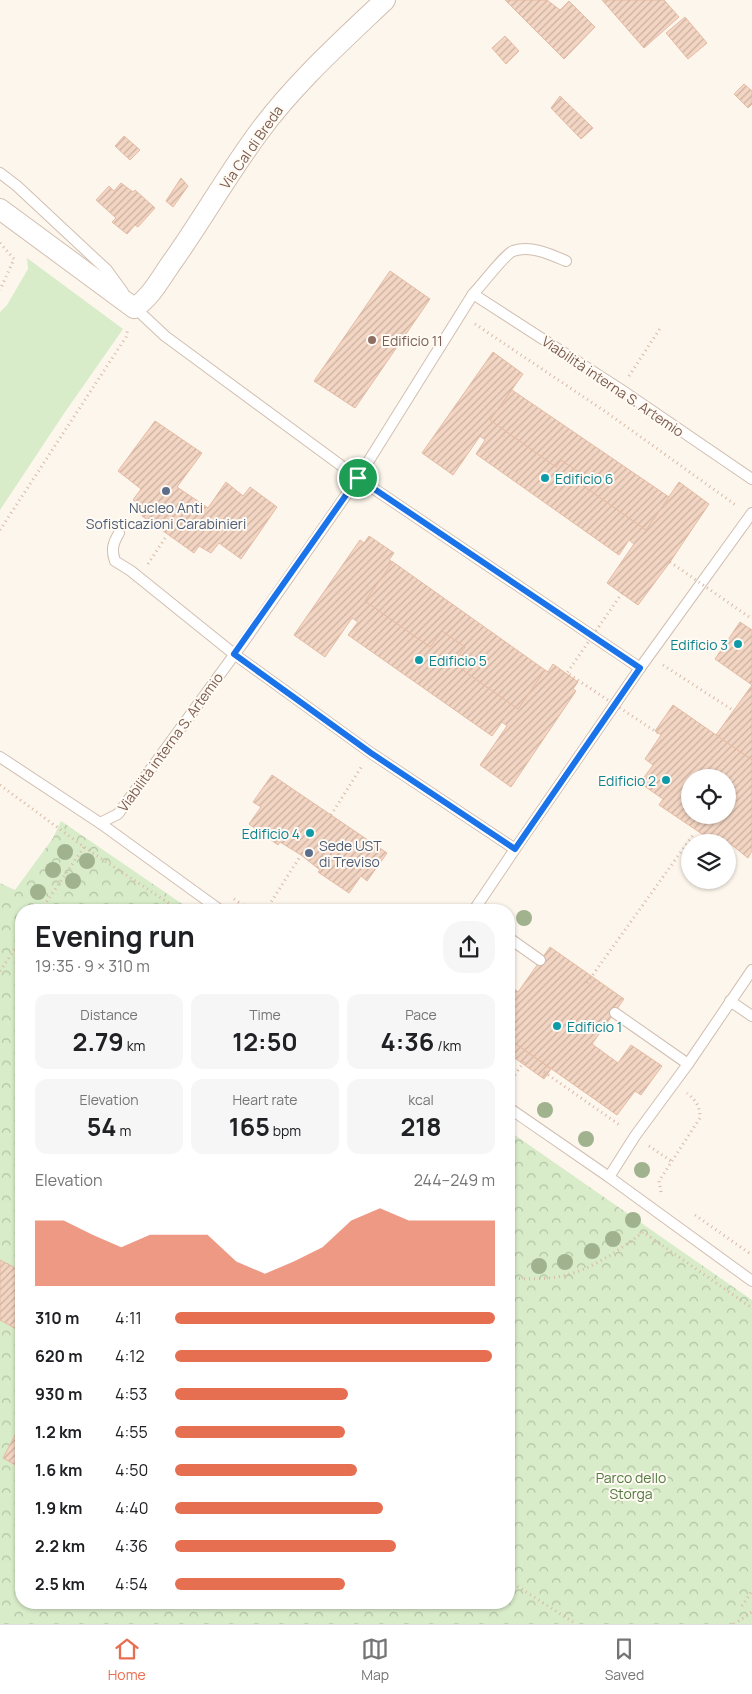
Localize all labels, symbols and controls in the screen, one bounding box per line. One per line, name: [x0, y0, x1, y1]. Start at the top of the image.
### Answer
street label: Via Cal di Breda: [215, 101, 287, 193]
place label: Edificio 11: [382, 331, 443, 350]
street label: Viabilità interna S. Artemio: [538, 331, 688, 441]
marker: Edificio 11: [366, 334, 378, 346]
pin: [337, 457, 379, 499]
icon: arrive: [344, 464, 372, 492]
place label: Edificio 6: [555, 469, 614, 488]
marker: Edificio 6: [539, 472, 551, 484]
marker: Nucleo Anti Sofisticazioni Carabinieri: [160, 485, 172, 497]
place label: Nucleo Anti Sofisticazioni Carabinieri: [86, 498, 246, 533]
place label: Edificio 3: [670, 635, 728, 654]
marker: Edificio 3: [732, 638, 744, 650]
place label: Edificio 5: [429, 651, 487, 670]
marker: Edificio 5: [413, 654, 425, 666]
street label: Viabilità interna S. Artemio: [113, 669, 227, 815]
map controls: [681, 769, 736, 889]
button: locate: [681, 769, 736, 824]
place label: Edificio 2: [598, 771, 656, 790]
marker: Edificio 2: [660, 774, 672, 786]
place label: Edificio 4: [242, 824, 300, 843]
marker: Edificio 4: [304, 827, 316, 839]
button: layers: [681, 834, 736, 889]
place label: Sede UST di Treviso: [319, 836, 382, 871]
marker: Sede UST di Treviso: [303, 847, 315, 859]
text: Evening run: [35, 917, 195, 955]
button: share: [443, 921, 495, 973]
text: 19:35 · 9 × 310 m: [35, 955, 150, 977]
text: Distance: [80, 1005, 138, 1024]
text: Time: [249, 1005, 281, 1024]
text: Pace: [405, 1005, 437, 1024]
place label: Edificio 1: [567, 1017, 622, 1036]
marker: Edificio 1: [551, 1020, 563, 1032]
text: 2.79: [73, 1024, 124, 1059]
text: 12:50: [232, 1024, 298, 1059]
text: 4:36: [381, 1024, 434, 1059]
text: km: [124, 1036, 145, 1055]
text: /km: [434, 1036, 461, 1055]
text: Elevation: [79, 1090, 139, 1109]
text: Heart rate: [233, 1090, 297, 1109]
text: kcal: [408, 1090, 434, 1109]
text: 54: [87, 1109, 117, 1144]
text: 165: [229, 1109, 270, 1144]
text: 218: [400, 1109, 442, 1144]
text: m: [117, 1121, 131, 1140]
text: bpm: [270, 1121, 301, 1140]
text: Elevation: [35, 1169, 103, 1191]
text: 244–249 m: [414, 1169, 495, 1191]
text: 310 m: [35, 1307, 79, 1329]
text: 4:11: [115, 1307, 142, 1329]
text: 620 m: [35, 1345, 83, 1367]
text: 4:12: [115, 1345, 145, 1367]
text: 930 m: [35, 1383, 82, 1405]
text: 4:53: [115, 1383, 147, 1405]
text: 1.2 km: [35, 1421, 82, 1443]
text: 4:55: [115, 1421, 148, 1443]
text: 1.6 km: [35, 1459, 82, 1481]
text: 4:50: [115, 1459, 148, 1481]
park label: Parco dello Storga: [596, 1468, 666, 1503]
text: 1.9 km: [35, 1497, 82, 1519]
text: 4:40: [115, 1497, 148, 1519]
text: 2.2 km: [35, 1535, 85, 1557]
text: 4:36: [115, 1535, 148, 1557]
text: 2.5 km: [35, 1573, 85, 1595]
text: 4:54: [115, 1573, 148, 1595]
tab: Home: [108, 1635, 146, 1684]
tab: Map: [361, 1635, 389, 1684]
tab: Saved: [605, 1635, 644, 1684]

